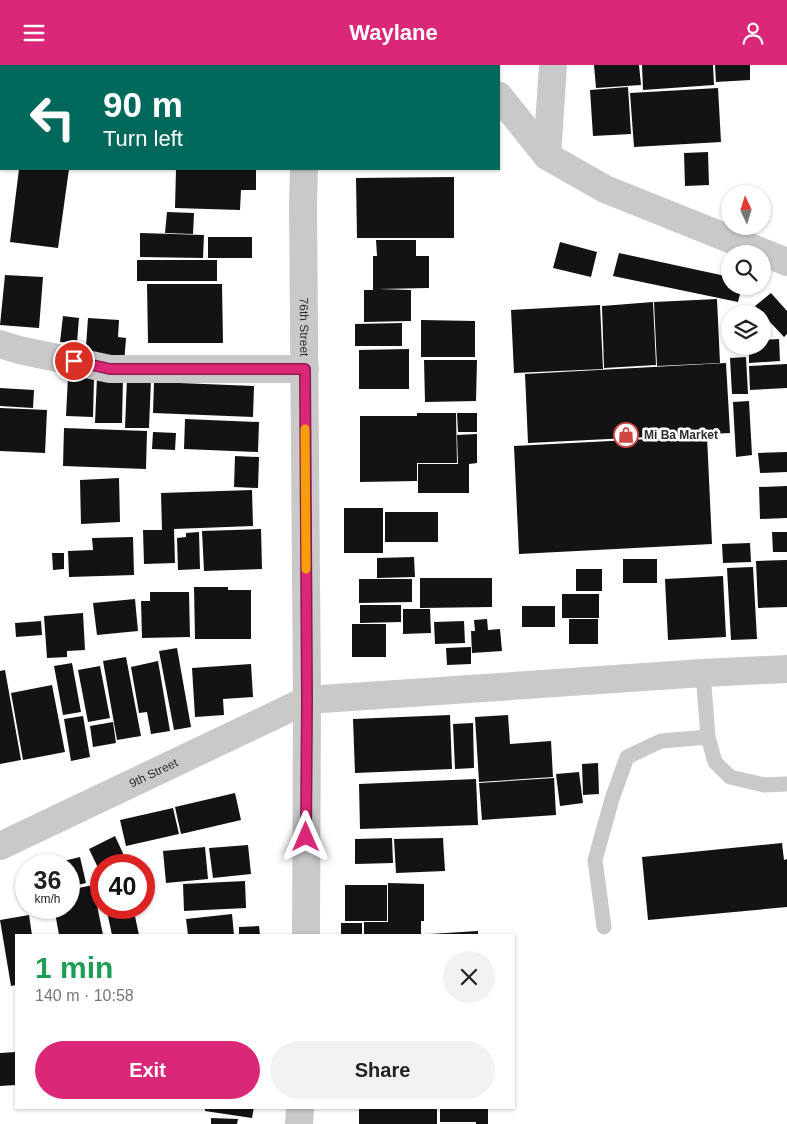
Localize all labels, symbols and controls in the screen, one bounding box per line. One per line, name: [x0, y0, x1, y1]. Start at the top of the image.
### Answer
icon: menu: [20, 19, 48, 47]
icon: person: [739, 19, 767, 47]
text: Waylane: [349, 20, 438, 45]
icon: left: [20, 85, 85, 150]
text: 90 m: [103, 85, 183, 124]
text: Turn left: [103, 126, 183, 151]
north arrow: [721, 185, 771, 235]
map controls: [721, 185, 771, 355]
button: search: [721, 245, 771, 295]
street label: 76th Street: [297, 298, 311, 357]
button: layers: [721, 305, 771, 355]
pin: [53, 340, 95, 382]
icon: arrive: [60, 347, 88, 375]
shop icon: Mi Ba Market: [613, 422, 639, 448]
place label: Mi Ba Market: [644, 428, 718, 442]
street label: 9th Street: [127, 755, 181, 791]
position arrow: [279, 810, 331, 862]
speed limit sign: 40: [90, 854, 155, 919]
text: 36: [34, 866, 61, 894]
text: km/h: [34, 892, 61, 906]
text: 1 min: [35, 951, 113, 984]
button: close: [443, 951, 495, 1003]
text: 140 m · 10:58: [35, 987, 134, 1004]
button: Exit: [35, 1041, 260, 1099]
button: Share: [270, 1041, 495, 1099]

